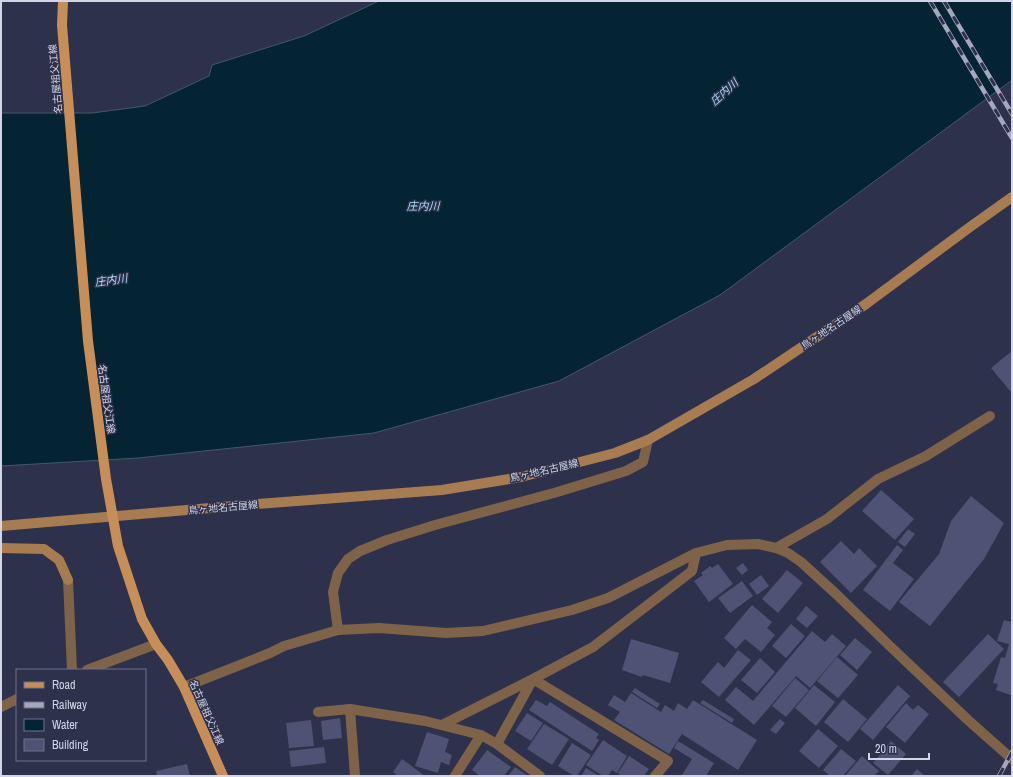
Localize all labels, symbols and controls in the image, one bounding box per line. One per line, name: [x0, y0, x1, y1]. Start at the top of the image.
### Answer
street label: 名古屋祖父江線: [46, 44, 65, 114]
water label: 庄内川: [707, 75, 742, 108]
water label: 庄内川: [407, 199, 440, 213]
water label: 庄内川: [94, 271, 129, 289]
street label: 鳥ヶ地名古屋線: [799, 302, 864, 352]
street label: 名古屋祖父江線: [95, 364, 118, 435]
street label: 鳥ヶ地名古屋線: [509, 456, 580, 485]
street label: 鳥ヶ地名古屋線: [188, 498, 258, 517]
legend: [16, 669, 146, 761]
text: Road: [52, 677, 76, 693]
street label: 名古屋祖父江線: [186, 678, 227, 747]
text: Railway: [52, 697, 87, 713]
text: Water: [52, 717, 79, 733]
scale bar: [869, 735, 929, 761]
text: Building: [52, 737, 89, 753]
text: 20 m: [875, 741, 897, 757]

